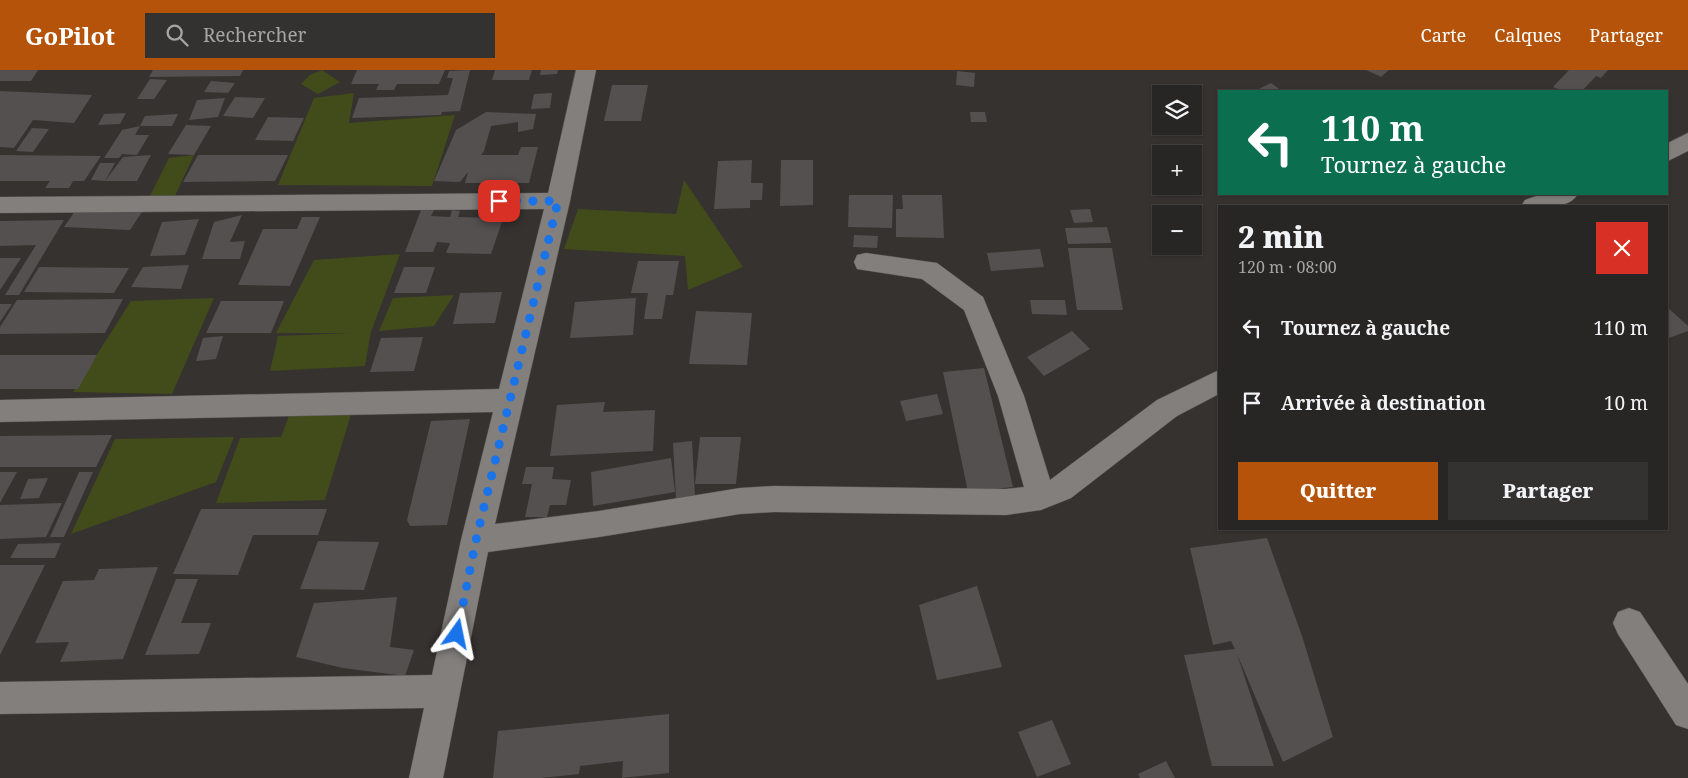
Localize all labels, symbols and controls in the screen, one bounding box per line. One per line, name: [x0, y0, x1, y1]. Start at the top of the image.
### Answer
search box: [145, 13, 495, 58]
text: GoPilot: [25, 19, 115, 52]
icon: search: [163, 21, 191, 49]
text: Rechercher: [203, 22, 307, 48]
text: Carte: [1421, 23, 1466, 47]
text: Calques: [1494, 23, 1561, 47]
text: Partager: [1589, 23, 1663, 47]
map controls: [1152, 85, 1202, 255]
button: layers: [1152, 85, 1202, 135]
text: 110 m: [1321, 104, 1424, 151]
icon: left: [1238, 110, 1303, 175]
button: +: [1152, 145, 1202, 195]
text: Tournez à gauche: [1321, 149, 1506, 179]
pin: [478, 180, 520, 222]
icon: arrive: [485, 187, 513, 215]
button: −: [1152, 205, 1202, 255]
text: 2 min: [1238, 216, 1324, 257]
button: close: [1596, 222, 1648, 274]
text: 120 m · 08:00: [1238, 256, 1337, 278]
icon: left: [1238, 314, 1266, 342]
text: Tournez à gauche: [1281, 315, 1450, 341]
text: 110 m: [1593, 315, 1648, 341]
icon: arrive: [1238, 389, 1266, 417]
text: Arrivée à destination: [1281, 390, 1486, 416]
text: 10 m: [1604, 390, 1648, 416]
button: Quitter: [1238, 462, 1438, 520]
button: Partager: [1448, 462, 1648, 520]
position arrow: [430, 607, 482, 659]

